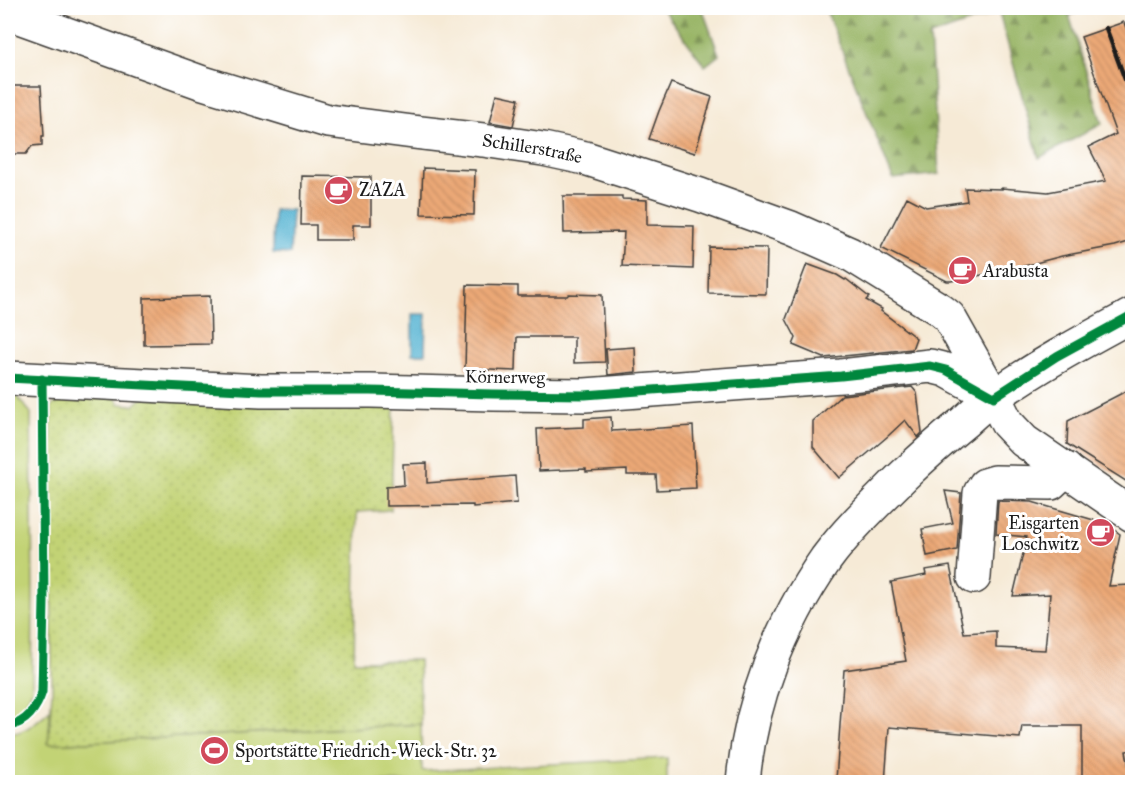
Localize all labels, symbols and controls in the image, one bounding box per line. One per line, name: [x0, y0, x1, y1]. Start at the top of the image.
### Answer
street label: Schillerstraße: [481, 129, 584, 168]
cafe icon: ZAZA: [322, 174, 354, 206]
place label: ZAZA: [359, 179, 406, 201]
cafe icon: Arabusta: [946, 255, 978, 287]
place label: Arabusta: [982, 260, 1049, 282]
street label: Körnerweg: [465, 365, 546, 390]
place label: Eisgarten Loschwitz: [1001, 512, 1079, 555]
cafe icon: Eisgarten Loschwitz: [1084, 517, 1116, 549]
sports icon: Sportstätte Friedrich-Wieck-Str. 32: [198, 735, 230, 767]
place label: Sportstätte Friedrich-Wieck-Str. 32: [235, 740, 497, 762]

